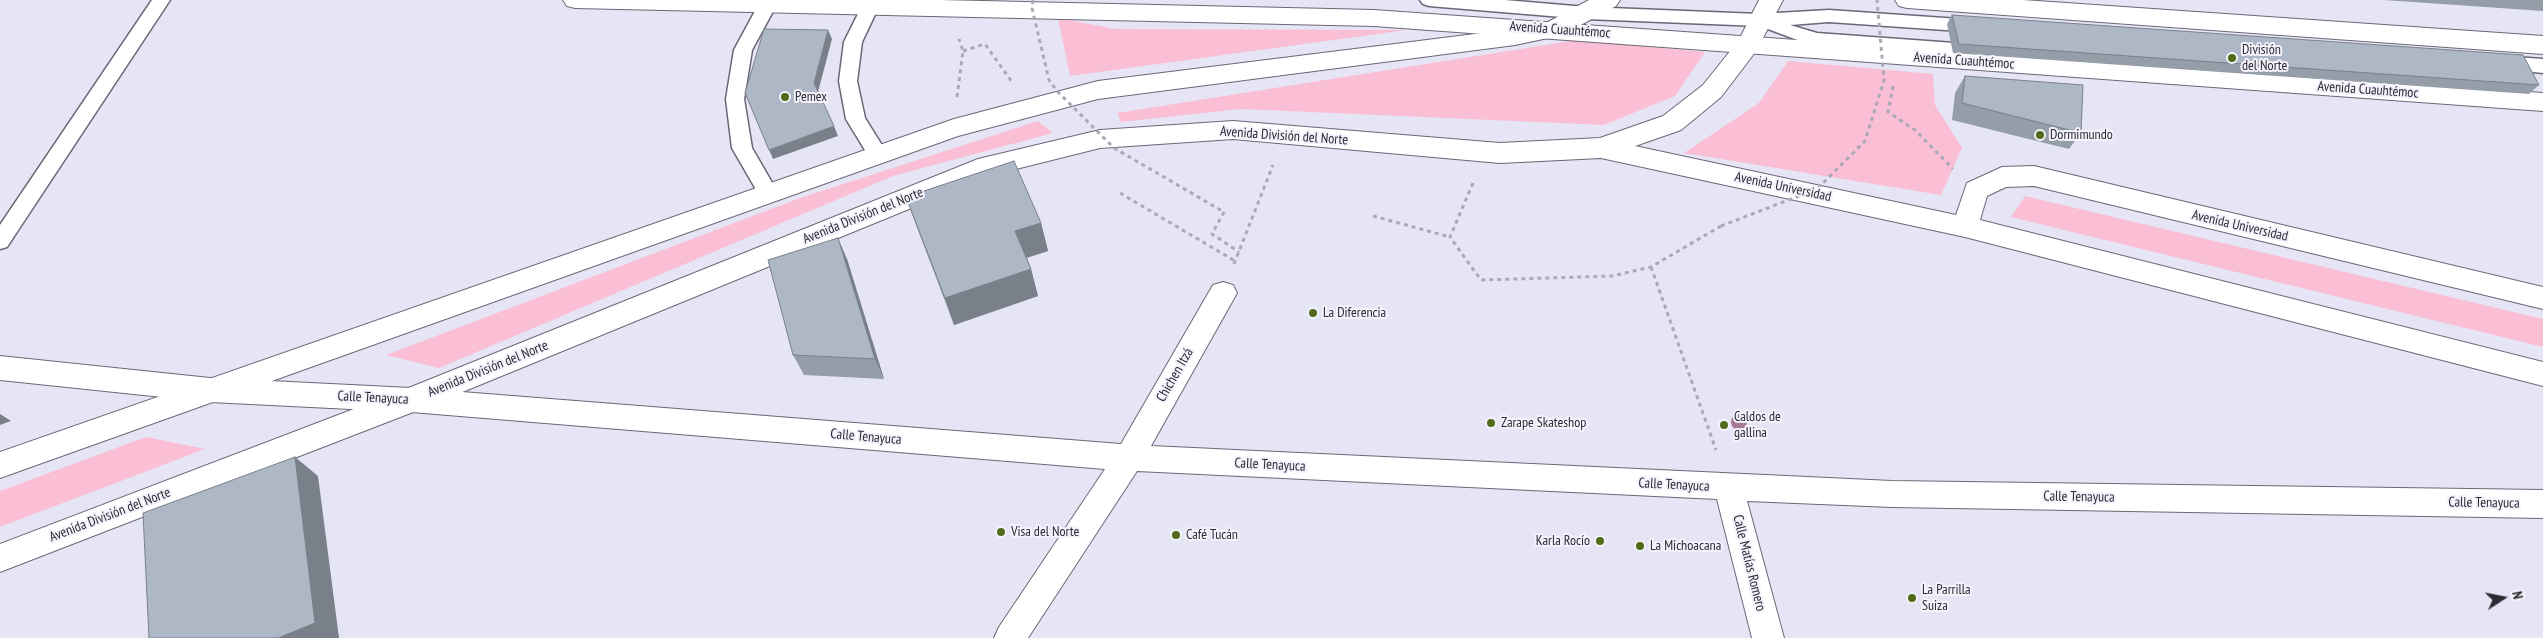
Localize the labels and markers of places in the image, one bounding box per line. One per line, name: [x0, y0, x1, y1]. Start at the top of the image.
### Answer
place label: División del Norte: [2242, 42, 2287, 74]
marker: División del Norte: [2226, 52, 2238, 64]
place label: Pemex: [795, 89, 827, 105]
marker: Pemex: [779, 91, 791, 103]
place label: Dormimundo: [2050, 127, 2113, 143]
marker: Dormimundo: [2034, 129, 2046, 141]
place label: La Diferencia: [1323, 305, 1386, 321]
marker: La Diferencia: [1307, 307, 1319, 319]
place label: Caldos de gallina: [1734, 409, 1781, 442]
place label: Zarape Skateshop: [1501, 415, 1586, 431]
marker: Zarape Skateshop: [1485, 417, 1497, 429]
marker: Caldos de gallina: [1718, 419, 1730, 431]
place label: Visa del Norte: [1011, 524, 1079, 540]
marker: Visa del Norte: [995, 526, 1007, 538]
place label: Café Tucán: [1186, 527, 1238, 543]
marker: Café Tucán: [1170, 529, 1182, 541]
place label: Karla Rocío: [1536, 533, 1590, 549]
marker: Karla Rocío: [1594, 535, 1606, 547]
place label: La Michoacana: [1650, 538, 1721, 554]
marker: La Michoacana: [1634, 540, 1646, 552]
place label: La Parrilla Suiza: [1922, 582, 1971, 614]
marker: La Parrilla Suiza: [1906, 592, 1918, 604]

